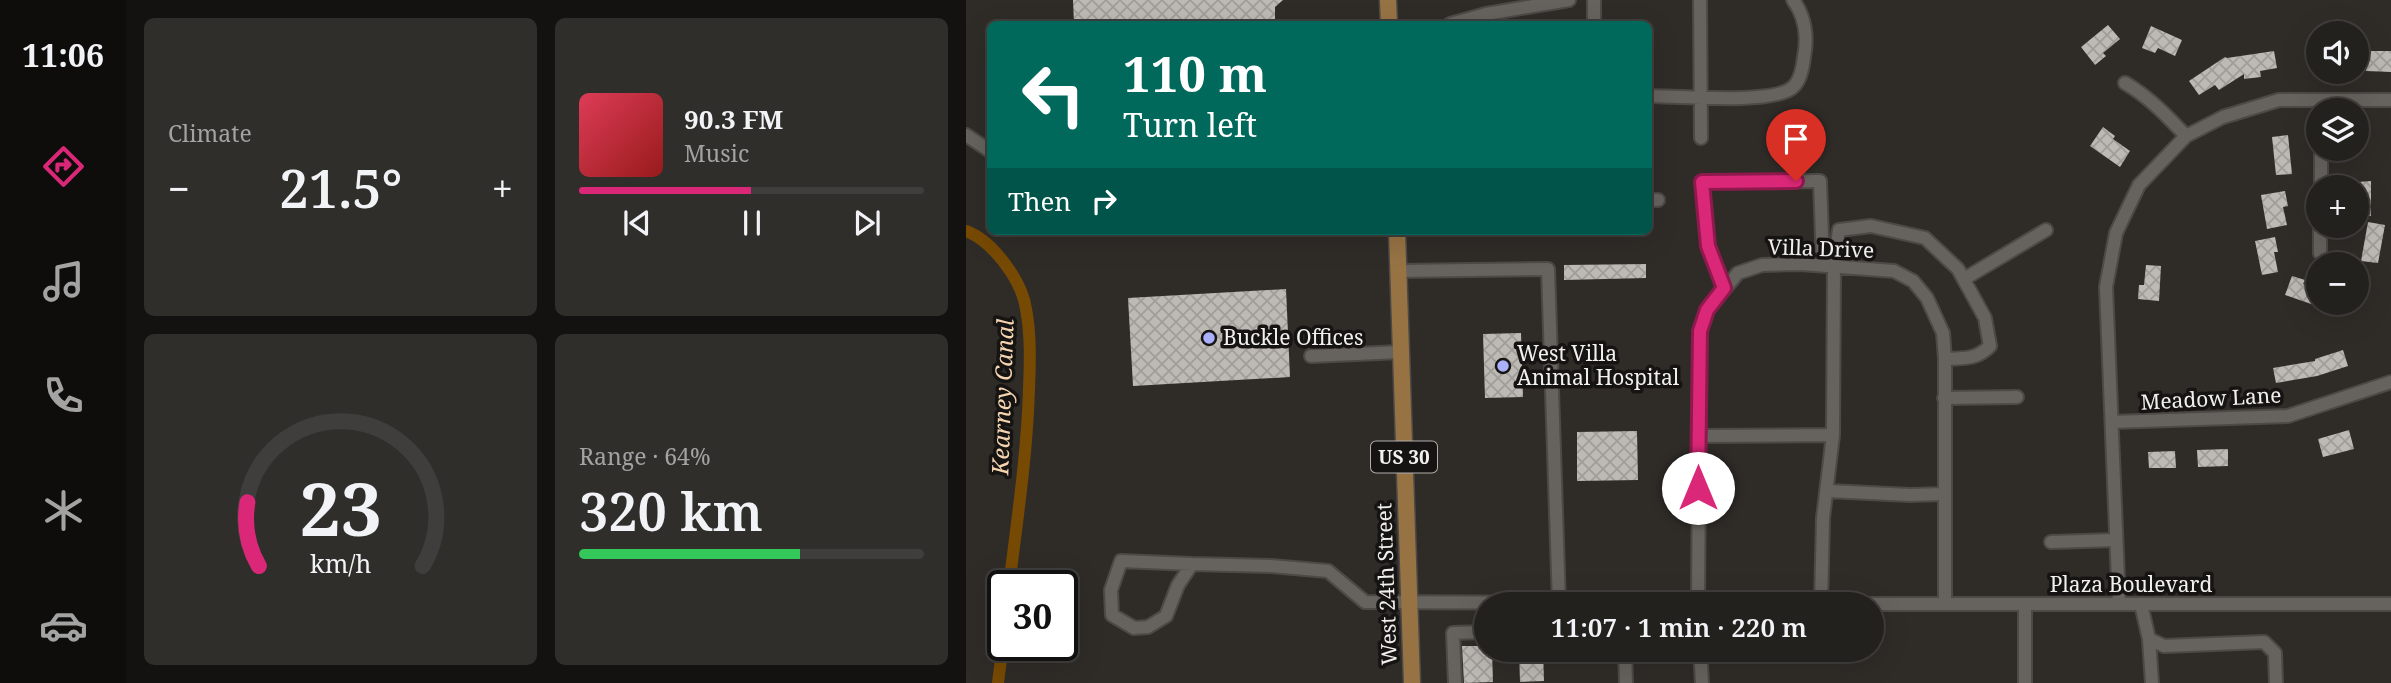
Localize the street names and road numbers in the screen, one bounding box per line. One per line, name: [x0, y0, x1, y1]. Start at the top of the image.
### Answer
street label: Villa Drive: [1767, 232, 1875, 264]
street label: Meadow Lane: [2140, 380, 2282, 416]
road number: US 30: [1371, 442, 1437, 472]
street label: West 24th Street: [1369, 502, 1403, 666]
street label: Plaza Boulevard: [2050, 570, 2212, 598]

